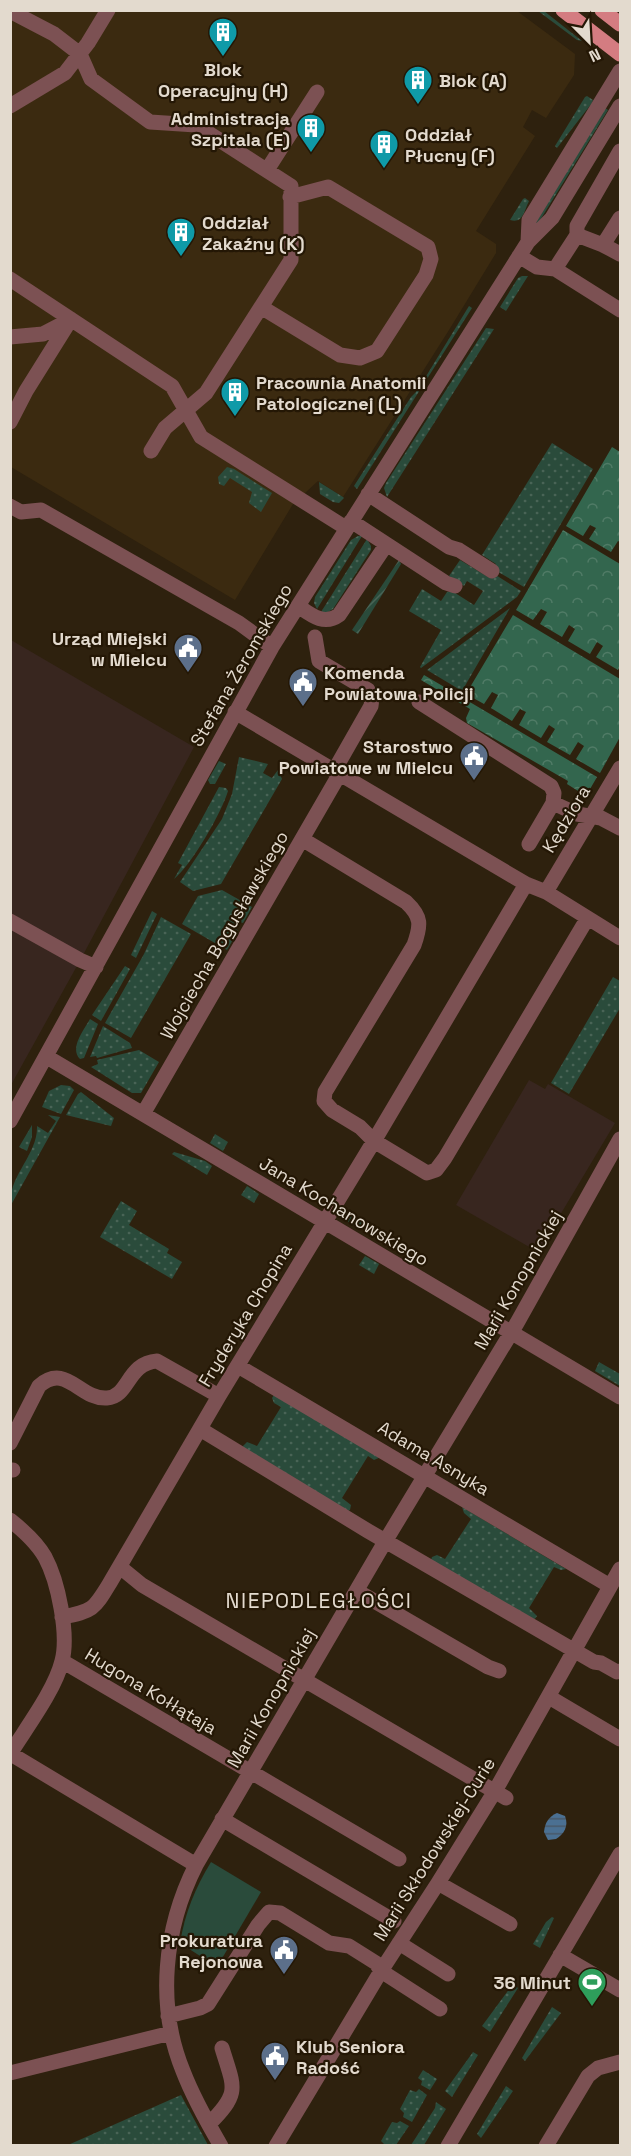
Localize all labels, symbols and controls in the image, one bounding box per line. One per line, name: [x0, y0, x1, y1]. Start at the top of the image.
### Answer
north arrow: [559, 12, 619, 72]
building icon: Blok Operacyjny (H): [207, 16, 239, 58]
text: N: [586, 43, 604, 67]
place label: Blok Operacyjny (H): [158, 58, 288, 102]
building icon: Blok (A): [402, 64, 434, 106]
place label: Blok (A): [439, 69, 507, 92]
place label: Administracja Szpitala (E): [171, 107, 291, 151]
building icon: Administracja Szpitala (E): [295, 112, 327, 154]
place label: Oddział Płucny (F): [405, 123, 495, 167]
building icon: Oddział Płucny (F): [368, 128, 400, 170]
place label: Oddział Zakaźny (K): [202, 211, 305, 255]
building icon: Oddział Zakaźny (K): [165, 216, 197, 258]
place label: Pracownia Anatomii Patologicznej (L): [256, 371, 426, 415]
building icon: Pracownia Anatomii Patologicznej (L): [219, 376, 251, 418]
street label: Stefana Żeromskiego: [185, 579, 297, 751]
place label: Urząd Miejski w Mielcu: [52, 627, 167, 671]
public building icon: Urząd Miejski w Mielcu: [172, 632, 204, 674]
place label: Komenda Powiatowa Policji: [324, 661, 474, 705]
public building icon: Komenda Powiatowa Policji: [287, 666, 319, 708]
place label: Starostwo Powiatowe w Mielcu: [279, 735, 453, 779]
public building icon: Starostwo Powiatowe w Mielcu: [458, 740, 490, 782]
street label: Kędziora: [537, 781, 595, 857]
street label: Wojciecha Bogusławskiego: [155, 827, 293, 1043]
street label: Jana Kochanowskiego: [255, 1151, 433, 1271]
street label: Marii Konopnickiej: [469, 1206, 567, 1354]
street label: Fryderyka Chopina: [193, 1239, 297, 1391]
street label: Adama Asnyka: [374, 1416, 494, 1500]
district label: NIEPODLEGŁOŚCI: [226, 1587, 412, 1614]
street label: Marii Konopnickiej: [222, 1624, 320, 1772]
street label: Hugona Kołłątaja: [81, 1643, 221, 1739]
street label: Marii Skłodowskiej-Curie: [368, 1753, 500, 1945]
place label: Prokuratura Rejonowa: [160, 1929, 264, 1973]
public building icon: Prokuratura Rejonowa: [268, 1934, 300, 1976]
sports icon: 36 Minut: [576, 1966, 608, 2008]
place label: 36 Minut: [493, 1971, 571, 1994]
place label: Klub Seniora Radość: [296, 2035, 405, 2079]
public building icon: Klub Seniora Radość: [259, 2040, 291, 2082]

